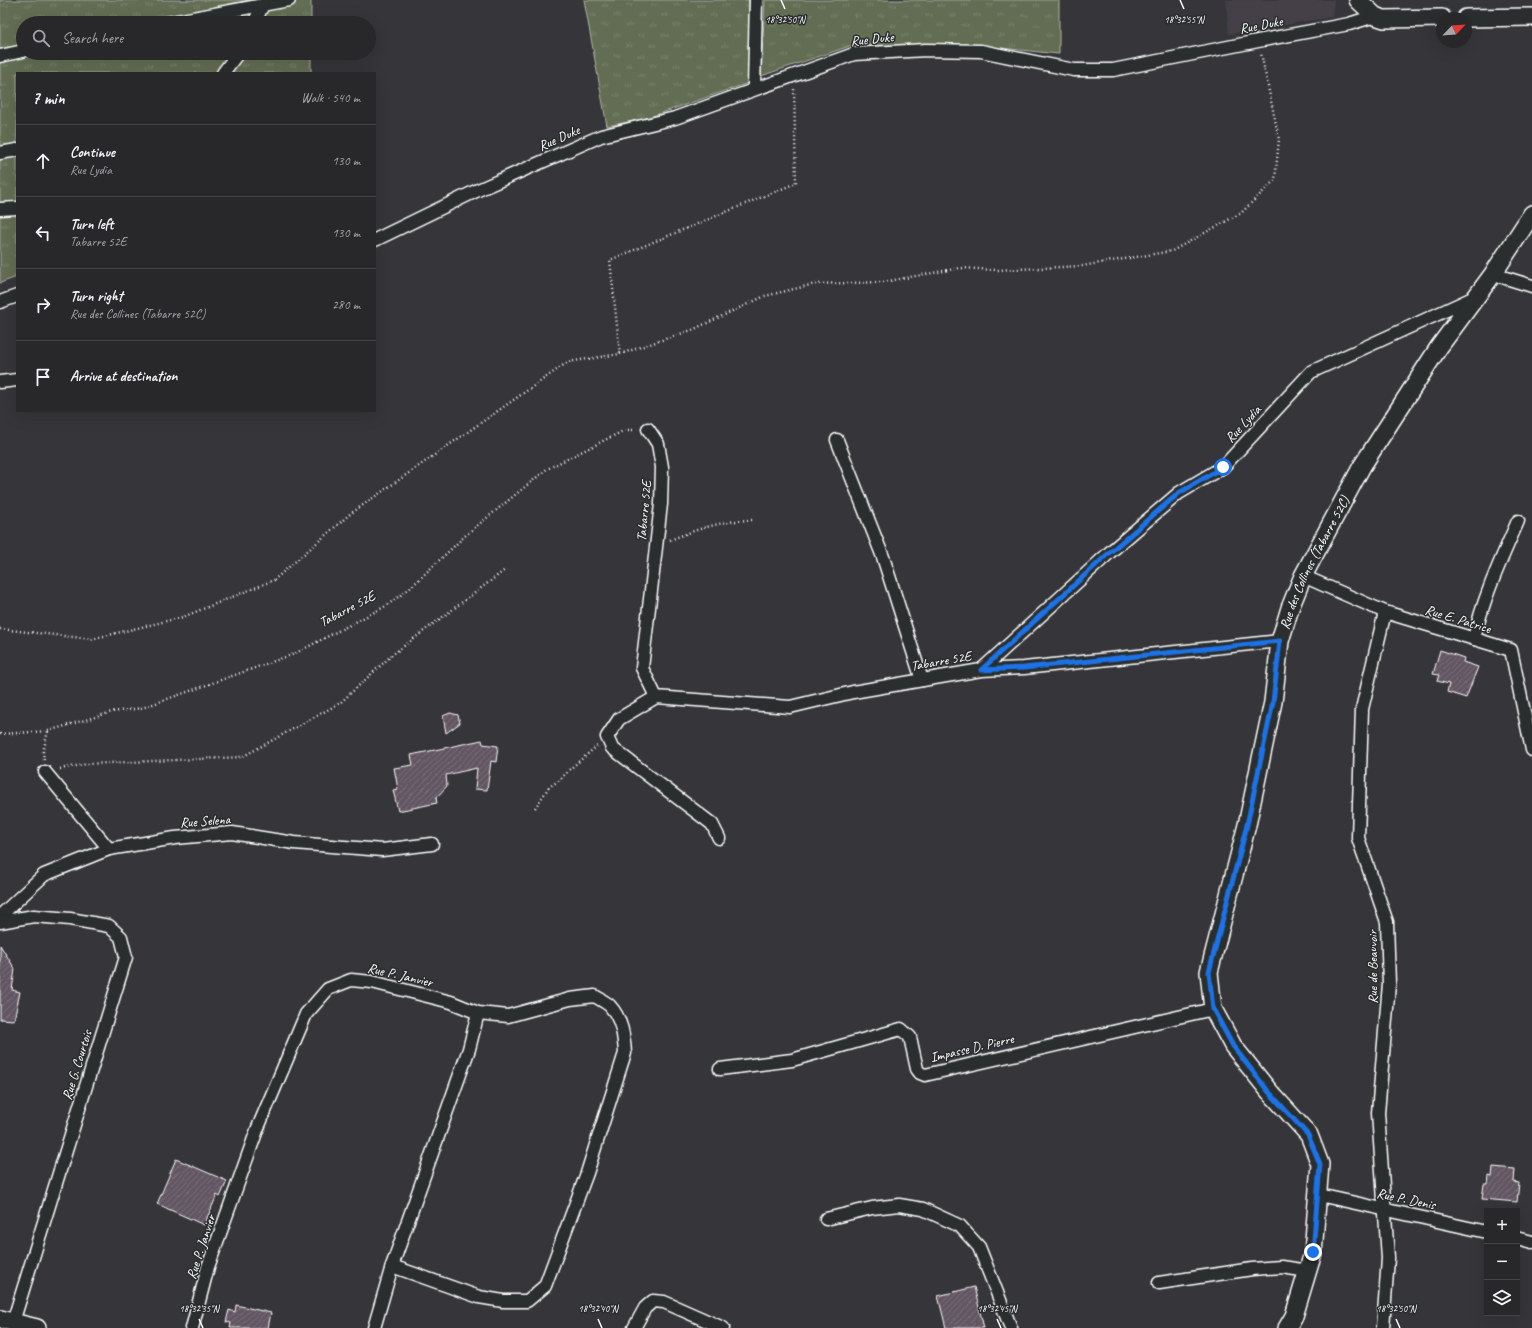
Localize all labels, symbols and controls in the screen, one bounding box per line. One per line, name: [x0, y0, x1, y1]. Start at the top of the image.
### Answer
street label: Rue Duke: [1238, 12, 1285, 37]
north arrow: [1436, 12, 1472, 48]
text: 18°32'50"N: [765, 13, 807, 26]
text: 18°32'55"N: [1164, 13, 1206, 26]
search box: [16, 16, 376, 60]
icon: search: [30, 27, 52, 49]
street label: Rue Duke: [850, 28, 896, 50]
text: Search here: [62, 29, 123, 48]
text: 7 min: [32, 88, 65, 109]
text: Walk · 540 m: [301, 90, 360, 106]
street label: Rue Duke: [536, 121, 584, 155]
text: Continue: [70, 143, 115, 162]
icon: ahead: [32, 150, 54, 172]
text: 130 m: [332, 153, 360, 169]
text: Rue Lydia: [70, 162, 112, 178]
text: Turn left: [70, 215, 113, 234]
icon: left: [32, 222, 54, 244]
text: 130 m: [332, 225, 360, 241]
text: Tabarre 52E: [70, 234, 127, 250]
text: Turn right: [70, 287, 123, 306]
icon: right: [32, 294, 54, 316]
text: 280 m: [332, 297, 360, 313]
text: Rue des Collines (Tabarre 52C): [70, 306, 205, 322]
icon: arrive: [32, 366, 54, 388]
text: Arrive at destination: [70, 367, 177, 386]
street label: Rue Lydia: [1221, 401, 1265, 446]
route start: [1214, 458, 1232, 476]
street label: Tabarre 52E: [633, 478, 655, 542]
street label: Rue des Collines (Tabarre 52C): [1276, 492, 1354, 631]
street label: Tabarre 52E: [316, 586, 379, 631]
street label: Rue E. Patrice: [1423, 601, 1494, 637]
street label: Tabarre 52E: [909, 647, 974, 675]
street label: Rue Selena: [179, 811, 232, 831]
street label: Rue de Beauvoir: [1364, 929, 1381, 1004]
street label: Rue P. Janvier: [366, 959, 435, 991]
street label: Rue G. Courtois: [58, 1027, 96, 1102]
street label: Impasse D. Pierre: [929, 1030, 1017, 1066]
street label: Rue P. Denis: [1375, 1185, 1438, 1214]
map controls: [1484, 1208, 1520, 1316]
button: +: [1484, 1208, 1520, 1244]
street label: Rue P. Janvier: [183, 1212, 220, 1281]
route end: [1304, 1243, 1322, 1261]
button: −: [1484, 1244, 1520, 1280]
button: layers: [1484, 1280, 1520, 1316]
text: 18°32'35"N: [179, 1302, 221, 1315]
text: 18°32'40"N: [578, 1302, 620, 1315]
text: 18°32'45"N: [977, 1302, 1019, 1315]
text: 18°32'50"N: [1376, 1302, 1418, 1315]

